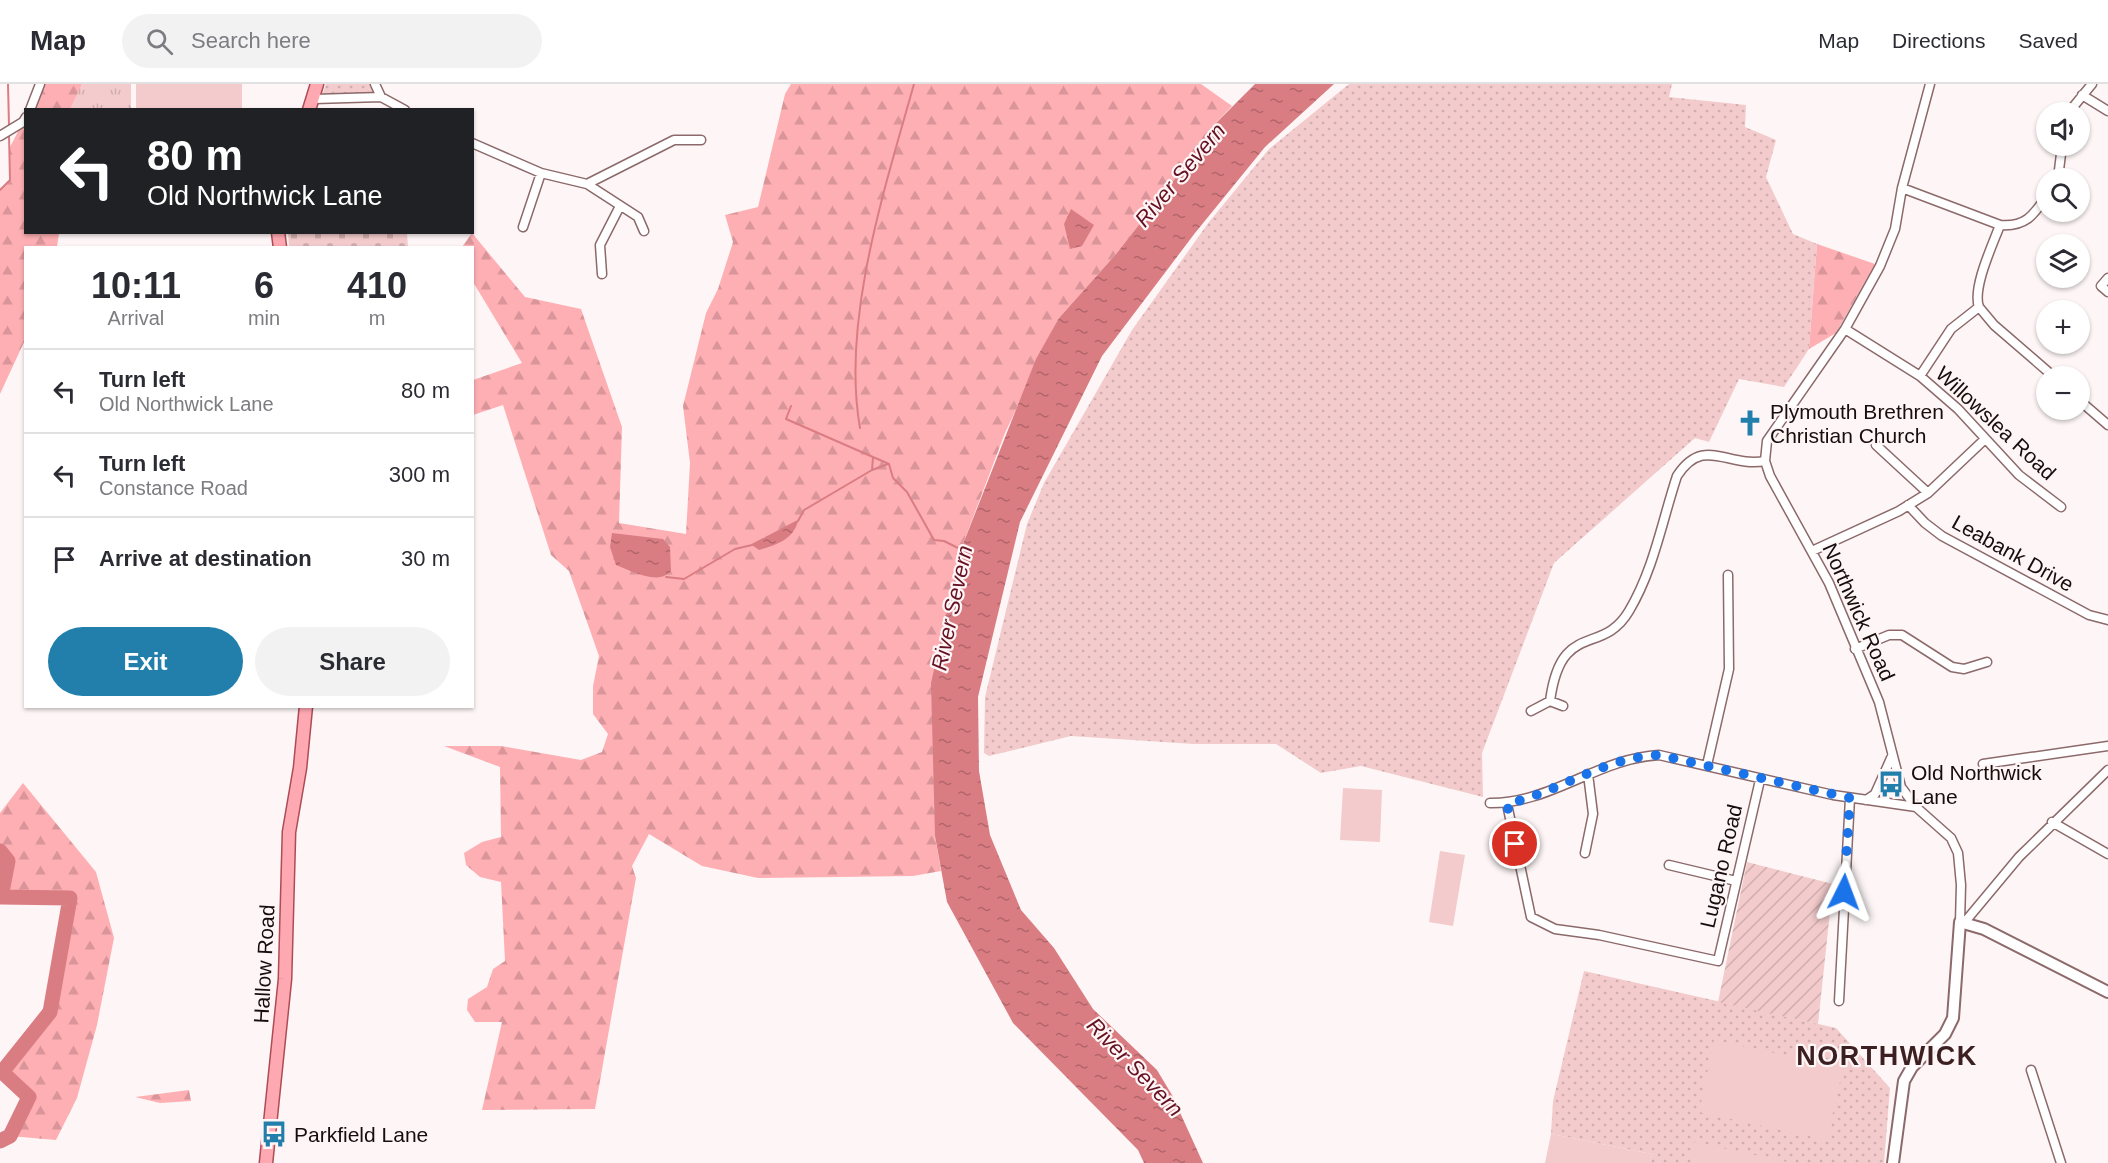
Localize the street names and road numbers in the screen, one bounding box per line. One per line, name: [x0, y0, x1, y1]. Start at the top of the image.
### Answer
street label: Willowslea Road: [1931, 362, 2061, 484]
street label: Leabank Drive: [1948, 510, 2078, 596]
street label: Northwick Road: [1818, 540, 1900, 684]
street label: Lugano Road: [1696, 802, 1746, 930]
street label: Hallow Road: [249, 904, 279, 1024]

